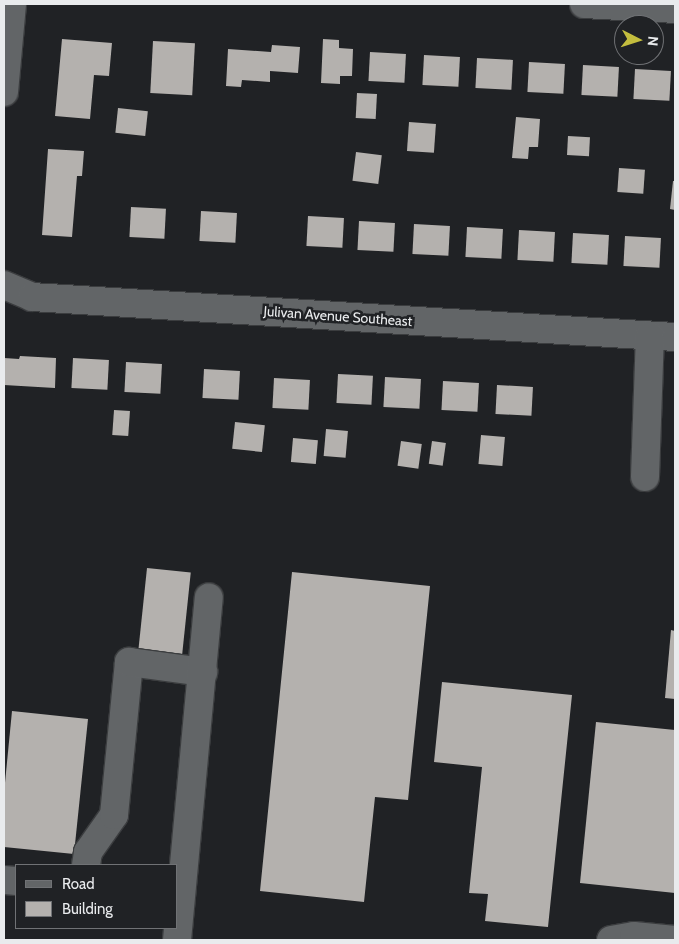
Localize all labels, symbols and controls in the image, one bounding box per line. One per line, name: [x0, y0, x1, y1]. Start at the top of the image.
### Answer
north arrow: [614, 15, 664, 65]
text: N: [644, 36, 662, 47]
street label: Julivan Avenue Southeast: [263, 302, 413, 330]
legend: [15, 864, 178, 929]
text: Road: [62, 875, 95, 893]
text: Building: [62, 900, 113, 918]

